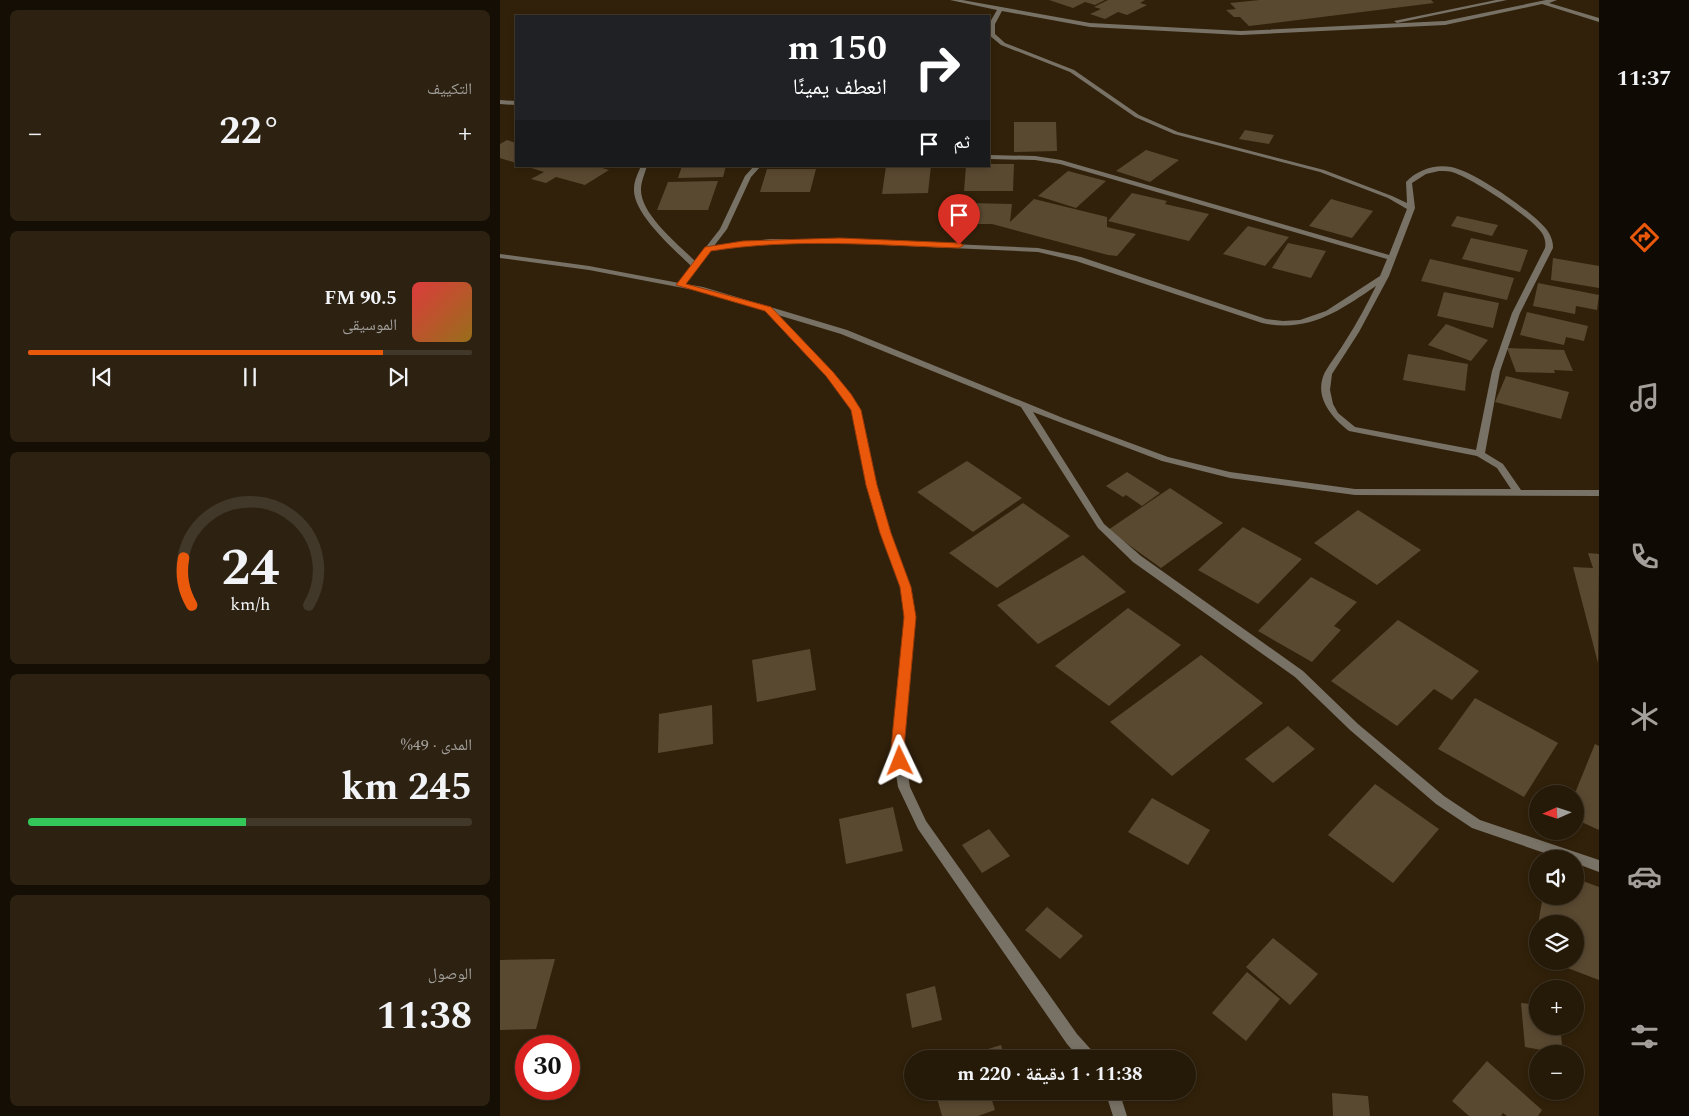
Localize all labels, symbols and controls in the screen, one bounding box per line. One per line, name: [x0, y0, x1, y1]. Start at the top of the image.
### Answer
text: 150 m: [788, 22, 887, 75]
icon: right: [905, 35, 970, 100]
text: 11:37: [1616, 62, 1672, 95]
text: انعطف يمينًا: [793, 71, 887, 104]
text: التكييف: [427, 77, 472, 101]
text: 22°: [219, 103, 281, 161]
text: −: [28, 112, 42, 155]
text: +: [458, 112, 472, 155]
text: ثم: [953, 128, 970, 157]
icon: arrive: [915, 130, 943, 158]
pin: [938, 194, 980, 245]
icon: arrive: [945, 201, 973, 229]
icon: directions: [1627, 220, 1662, 255]
text: 90.5 FM: [324, 284, 397, 313]
text: الموسيقى: [342, 313, 397, 337]
icon: previous: [88, 363, 116, 391]
icon: pause: [236, 363, 264, 391]
icon: next: [384, 363, 412, 391]
icon: music: [1627, 380, 1662, 415]
text: 24: [221, 529, 279, 608]
icon: phone: [1627, 539, 1662, 574]
text: km/h: [230, 591, 270, 618]
icon: climate: [1627, 699, 1662, 734]
text: المدى · 49%: [401, 733, 472, 757]
position arrow: [873, 734, 925, 786]
text: 245 km: [341, 759, 472, 817]
north arrow: [1529, 785, 1584, 840]
map controls: [1529, 785, 1584, 1100]
button: sound: [1529, 850, 1584, 905]
icon: car: [1627, 859, 1662, 894]
button: layers: [1529, 915, 1584, 970]
text: الوصول: [428, 962, 472, 986]
button: +: [1529, 980, 1584, 1035]
text: 11:38: [377, 988, 472, 1046]
icon: filters: [1627, 1019, 1662, 1054]
speed limit sign: 30: [515, 1035, 580, 1100]
button: −: [1529, 1045, 1584, 1100]
text: 11:38 · 1 دقيقة · 220 m: [957, 1060, 1143, 1089]

